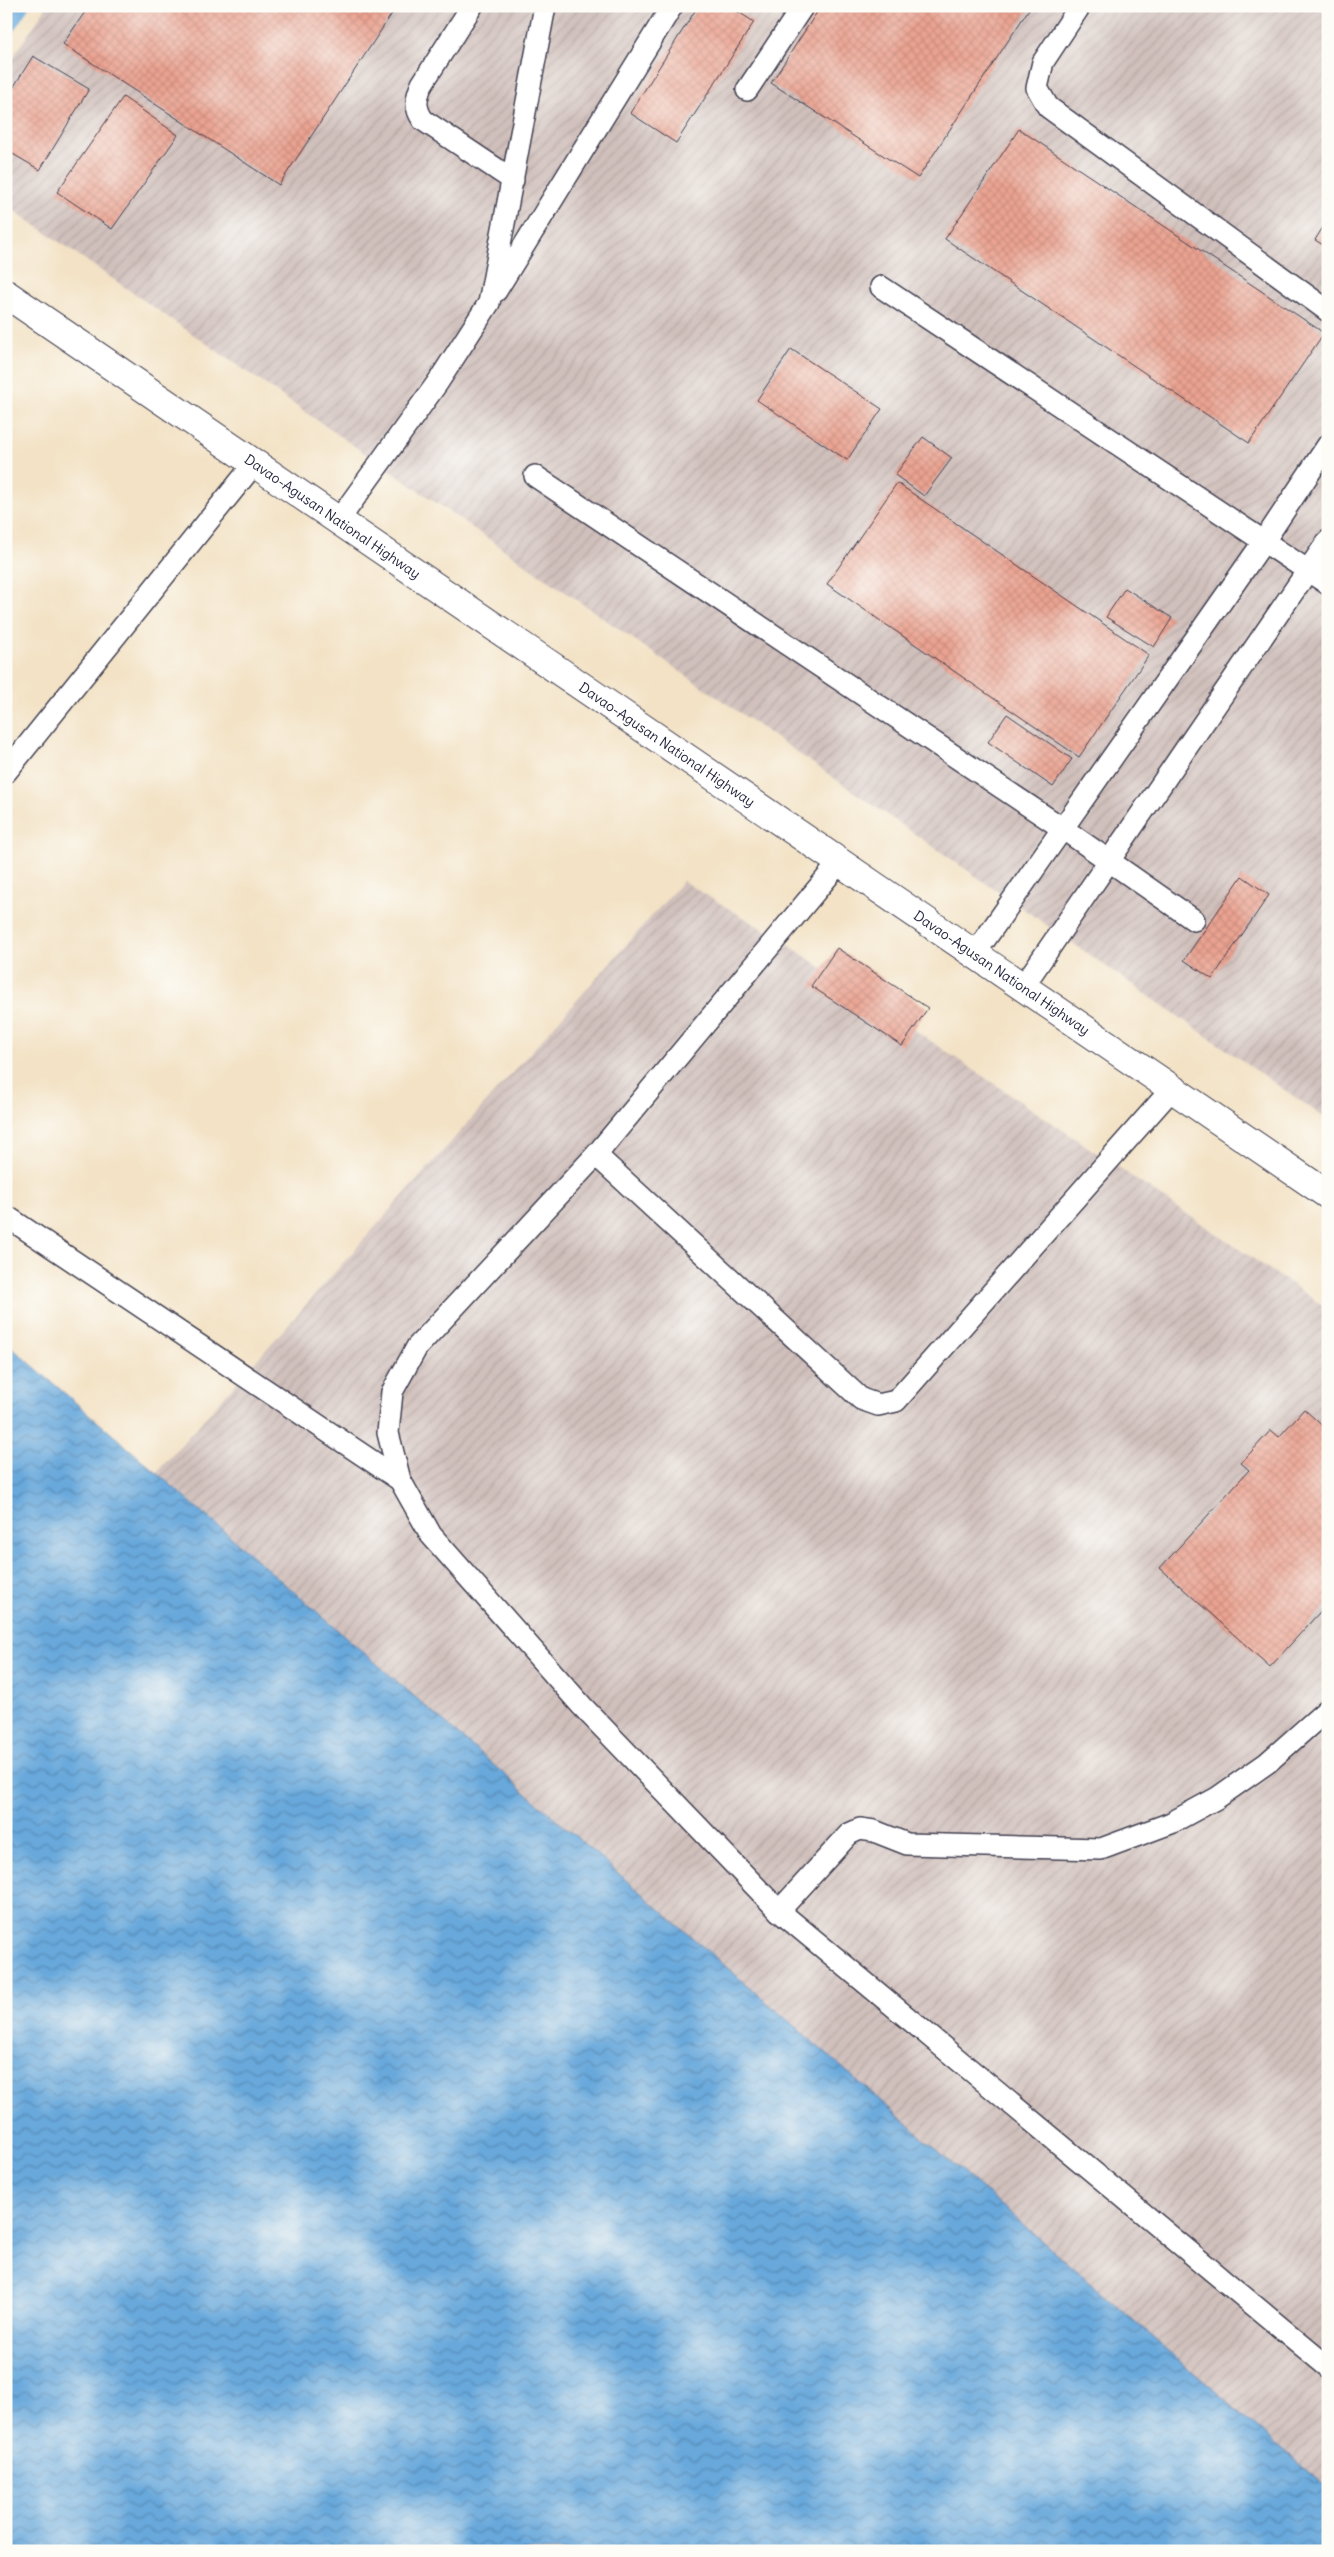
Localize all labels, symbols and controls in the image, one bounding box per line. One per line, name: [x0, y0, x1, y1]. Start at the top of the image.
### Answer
street label: Davao-Agusan National Highway: [241, 450, 424, 583]
street label: Davao-Agusan National Highway: [576, 678, 759, 811]
street label: Davao-Agusan National Highway: [910, 906, 1093, 1039]

